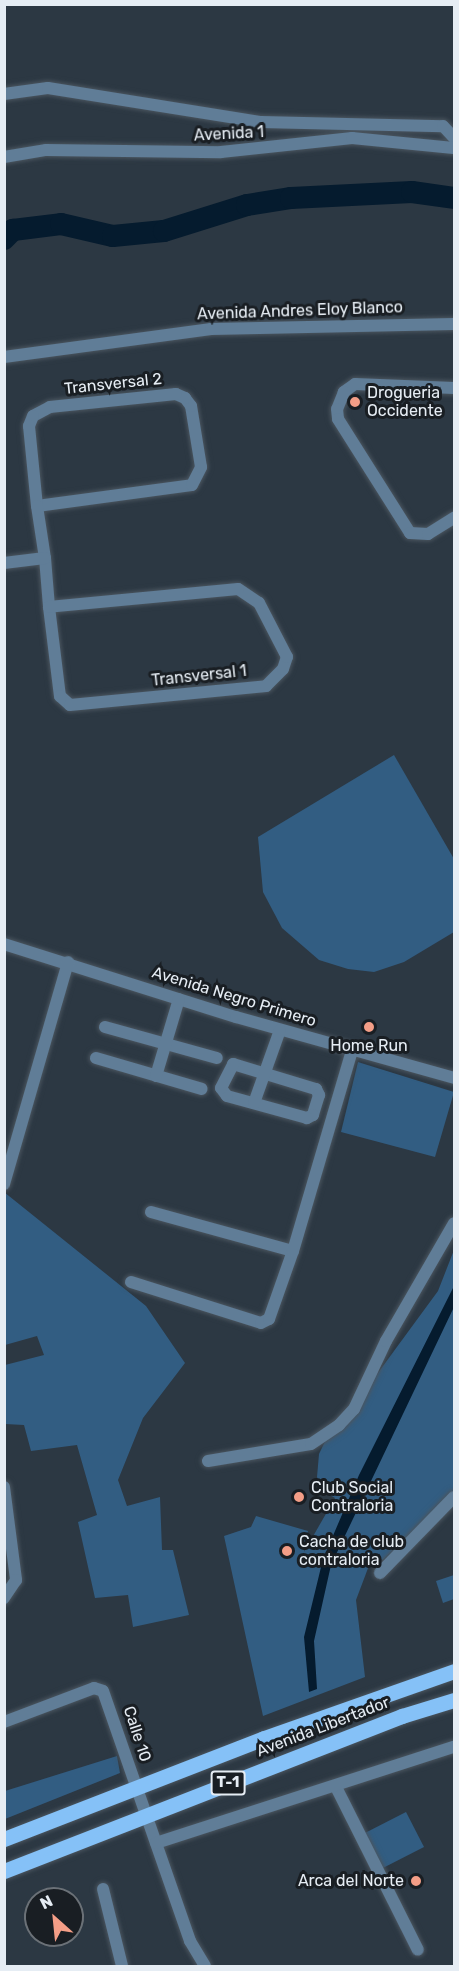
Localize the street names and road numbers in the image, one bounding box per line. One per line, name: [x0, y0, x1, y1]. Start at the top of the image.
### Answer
street label: Avenida 1: [193, 123, 265, 145]
street label: Avenida Andres Eloy Blanco: [196, 298, 404, 324]
street label: Transversal 2: [63, 369, 163, 399]
street label: Transversal 1: [150, 661, 248, 691]
street label: Avenida Negro Primero: [150, 963, 318, 1031]
street label: Avenida Libertador: [254, 1693, 392, 1761]
street label: Calle 10: [119, 1704, 155, 1764]
road number: T-1: [210, 1771, 246, 1795]

